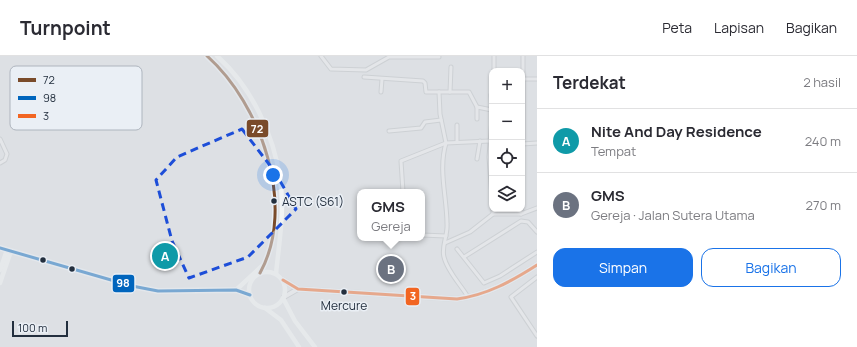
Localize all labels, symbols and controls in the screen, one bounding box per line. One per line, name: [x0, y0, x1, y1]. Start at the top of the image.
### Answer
text: Turnpoint: [20, 15, 111, 41]
text: Peta: [662, 18, 692, 37]
text: Lapisan: [714, 18, 764, 37]
text: Bagikan: [786, 18, 837, 37]
legend: [10, 66, 142, 130]
map controls: [489, 68, 525, 212]
button: +: [489, 68, 525, 104]
text: Terdekat: [553, 71, 626, 94]
text: 72: [43, 72, 55, 87]
text: 2 hasil: [803, 73, 841, 91]
text: 98: [43, 90, 56, 105]
button: −: [489, 104, 525, 140]
text: 3: [43, 108, 49, 123]
line badge: 72: [246, 119, 269, 138]
text: 72: [251, 121, 263, 136]
text: Nite And Day Residence: [591, 121, 762, 142]
text: A: [562, 132, 570, 150]
text: 240 m: [805, 132, 841, 150]
button: locate: [489, 140, 525, 176]
text: Tempat: [591, 142, 636, 160]
your location: [263, 165, 283, 185]
button: layers: [489, 176, 525, 212]
text: GMS: [591, 185, 625, 206]
popup: [357, 189, 425, 241]
place label: ASTC (S61): [282, 193, 344, 210]
marker: ASTC (S61): [269, 196, 279, 206]
text: GMS: [371, 196, 405, 217]
text: B: [562, 196, 570, 214]
text: 270 m: [806, 196, 841, 214]
text: Gereja · Jalan Sutera Utama: [591, 206, 755, 224]
text: Gereja: [371, 217, 411, 235]
pin: A: [152, 241, 178, 271]
button: Simpan: [553, 248, 693, 287]
button: Bagikan: [701, 248, 841, 287]
pin: B: [378, 254, 404, 284]
unlabelled marker: [38, 255, 48, 265]
unlabelled marker: [67, 264, 77, 274]
line badge: 98: [112, 274, 135, 293]
text: 98: [116, 275, 130, 290]
marker: Mercure: [339, 287, 349, 297]
line badge: 3: [405, 287, 420, 306]
text: 3: [410, 288, 416, 303]
place label: Mercure: [321, 297, 367, 314]
scale bar: [12, 319, 68, 338]
text: 100 m: [18, 320, 47, 335]

